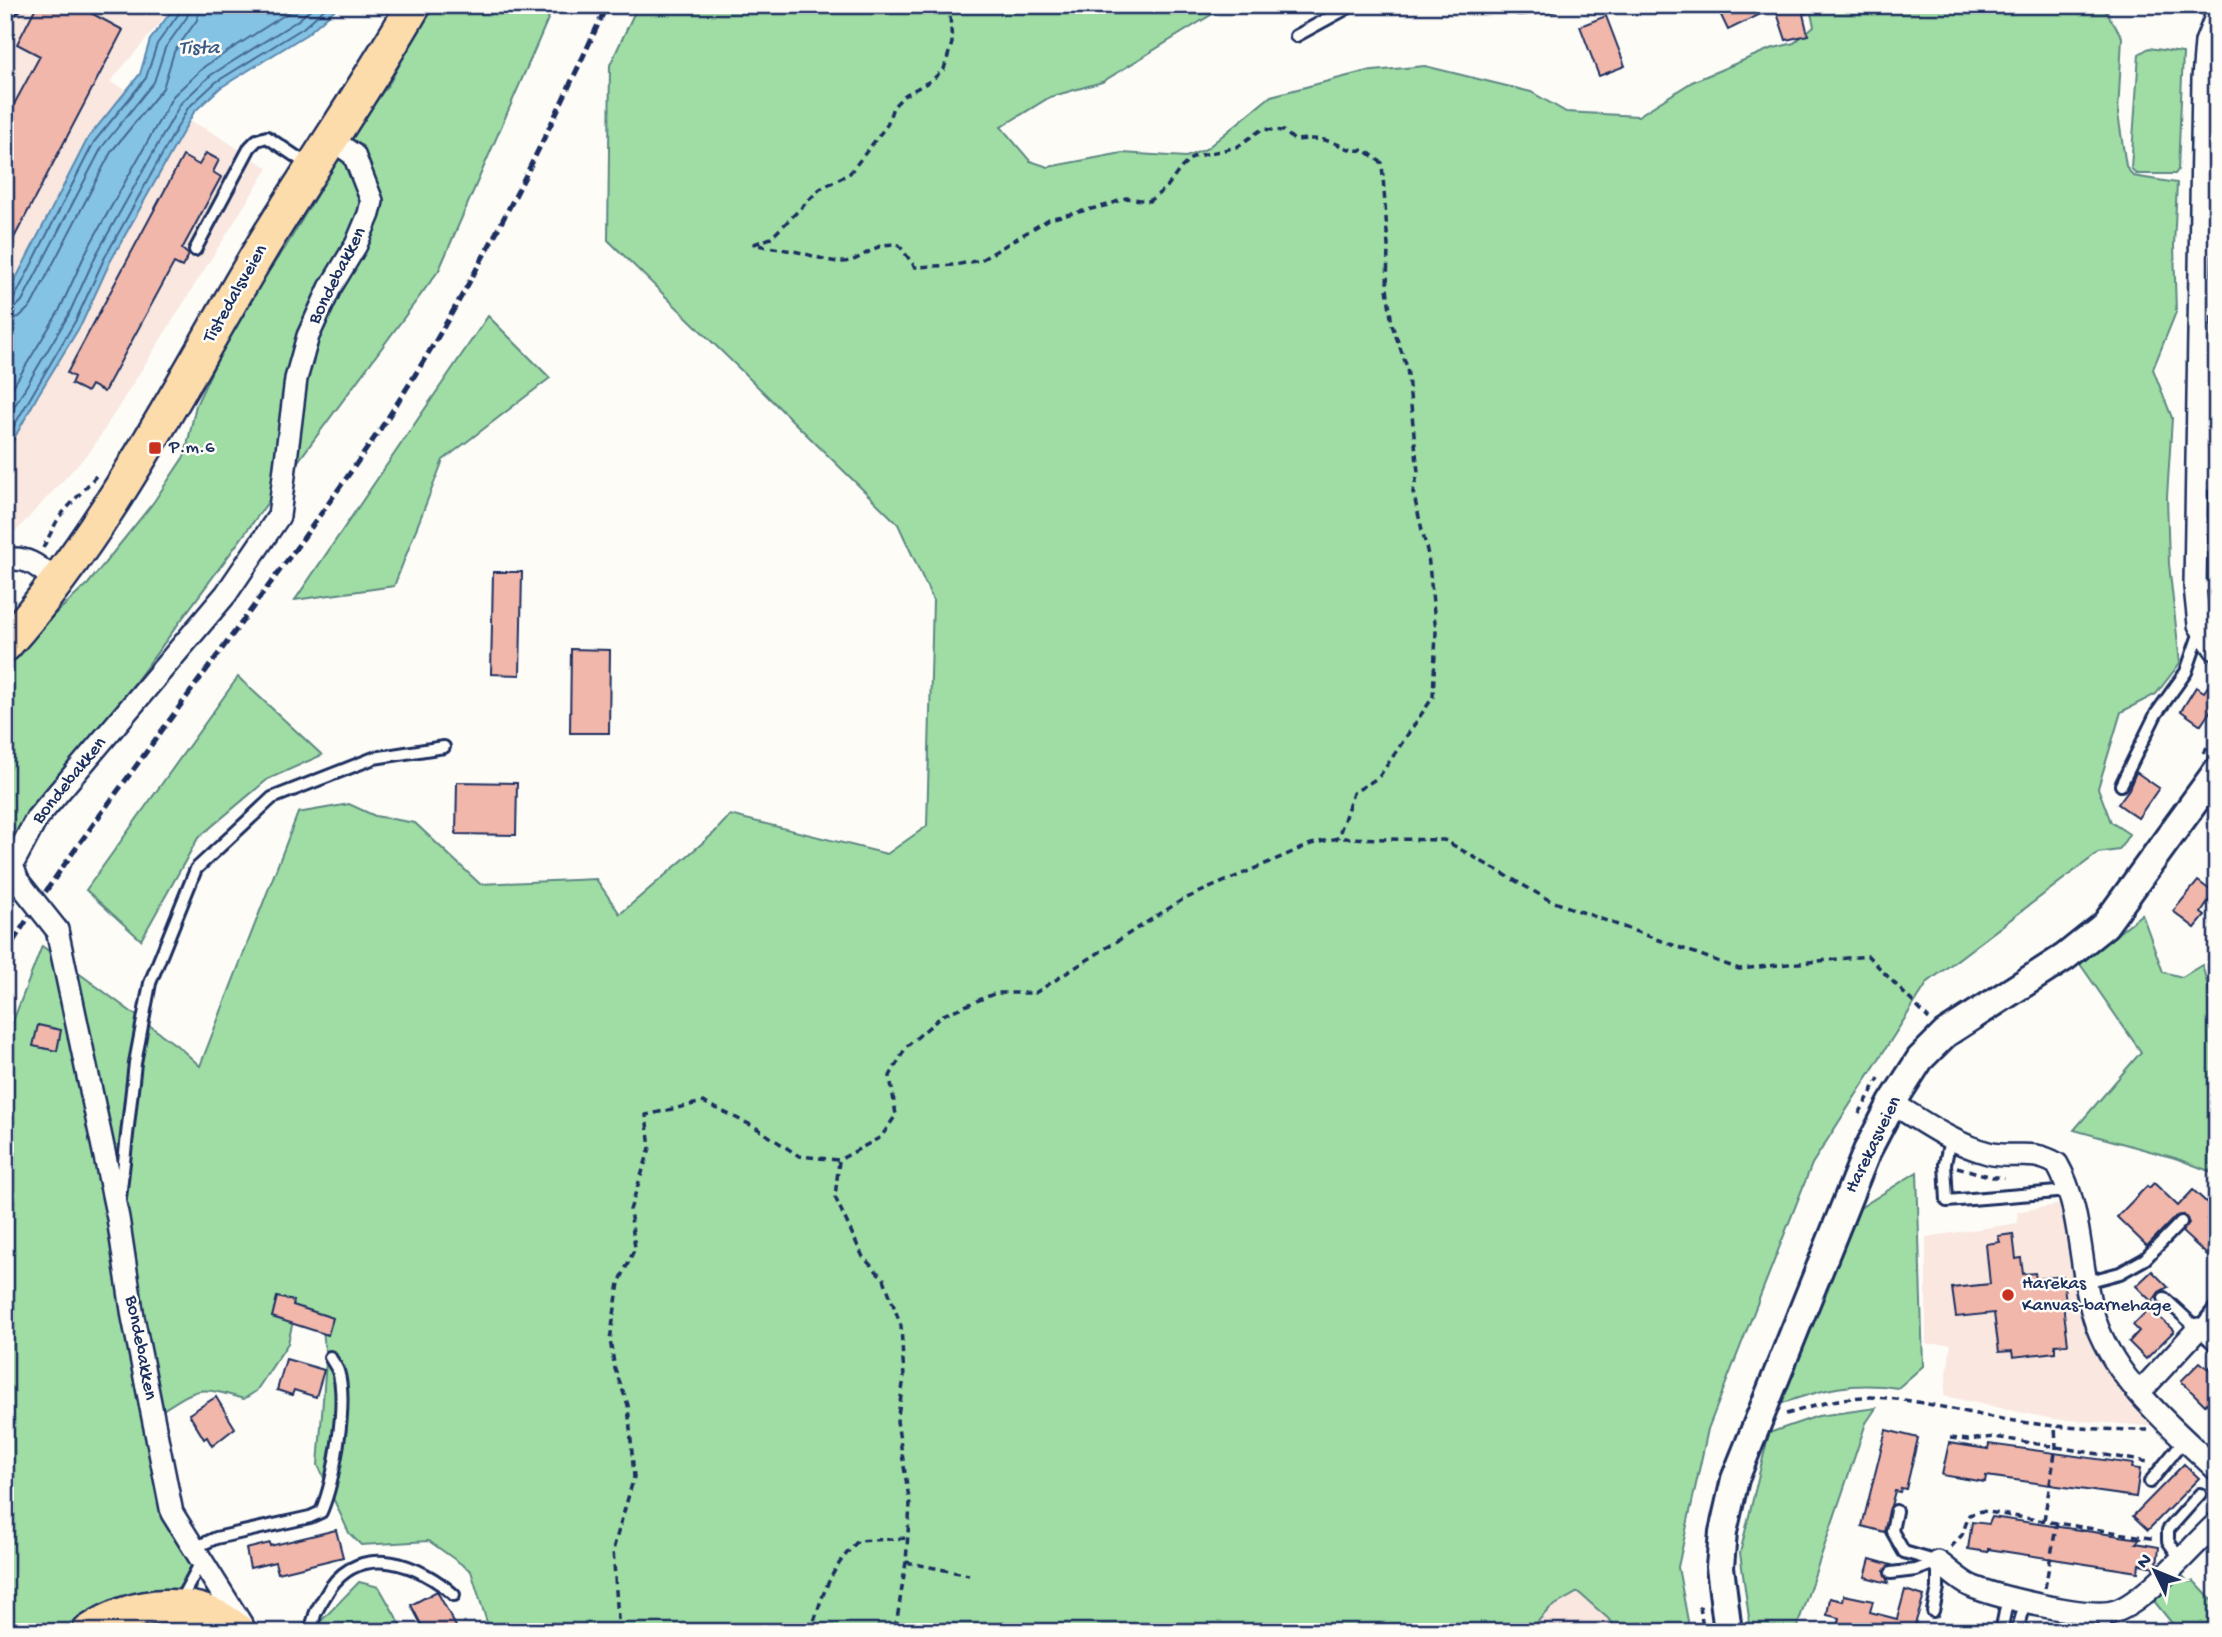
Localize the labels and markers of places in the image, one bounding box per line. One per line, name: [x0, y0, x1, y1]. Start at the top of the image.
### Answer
place label: P.m.6: [168, 437, 215, 460]
marker: P.m.6: [147, 440, 163, 456]
place label: Harekas Kanvas-barnehage: [2022, 1273, 2172, 1318]
marker: Harekas Kanvas-barnehage: [2000, 1287, 2016, 1303]

